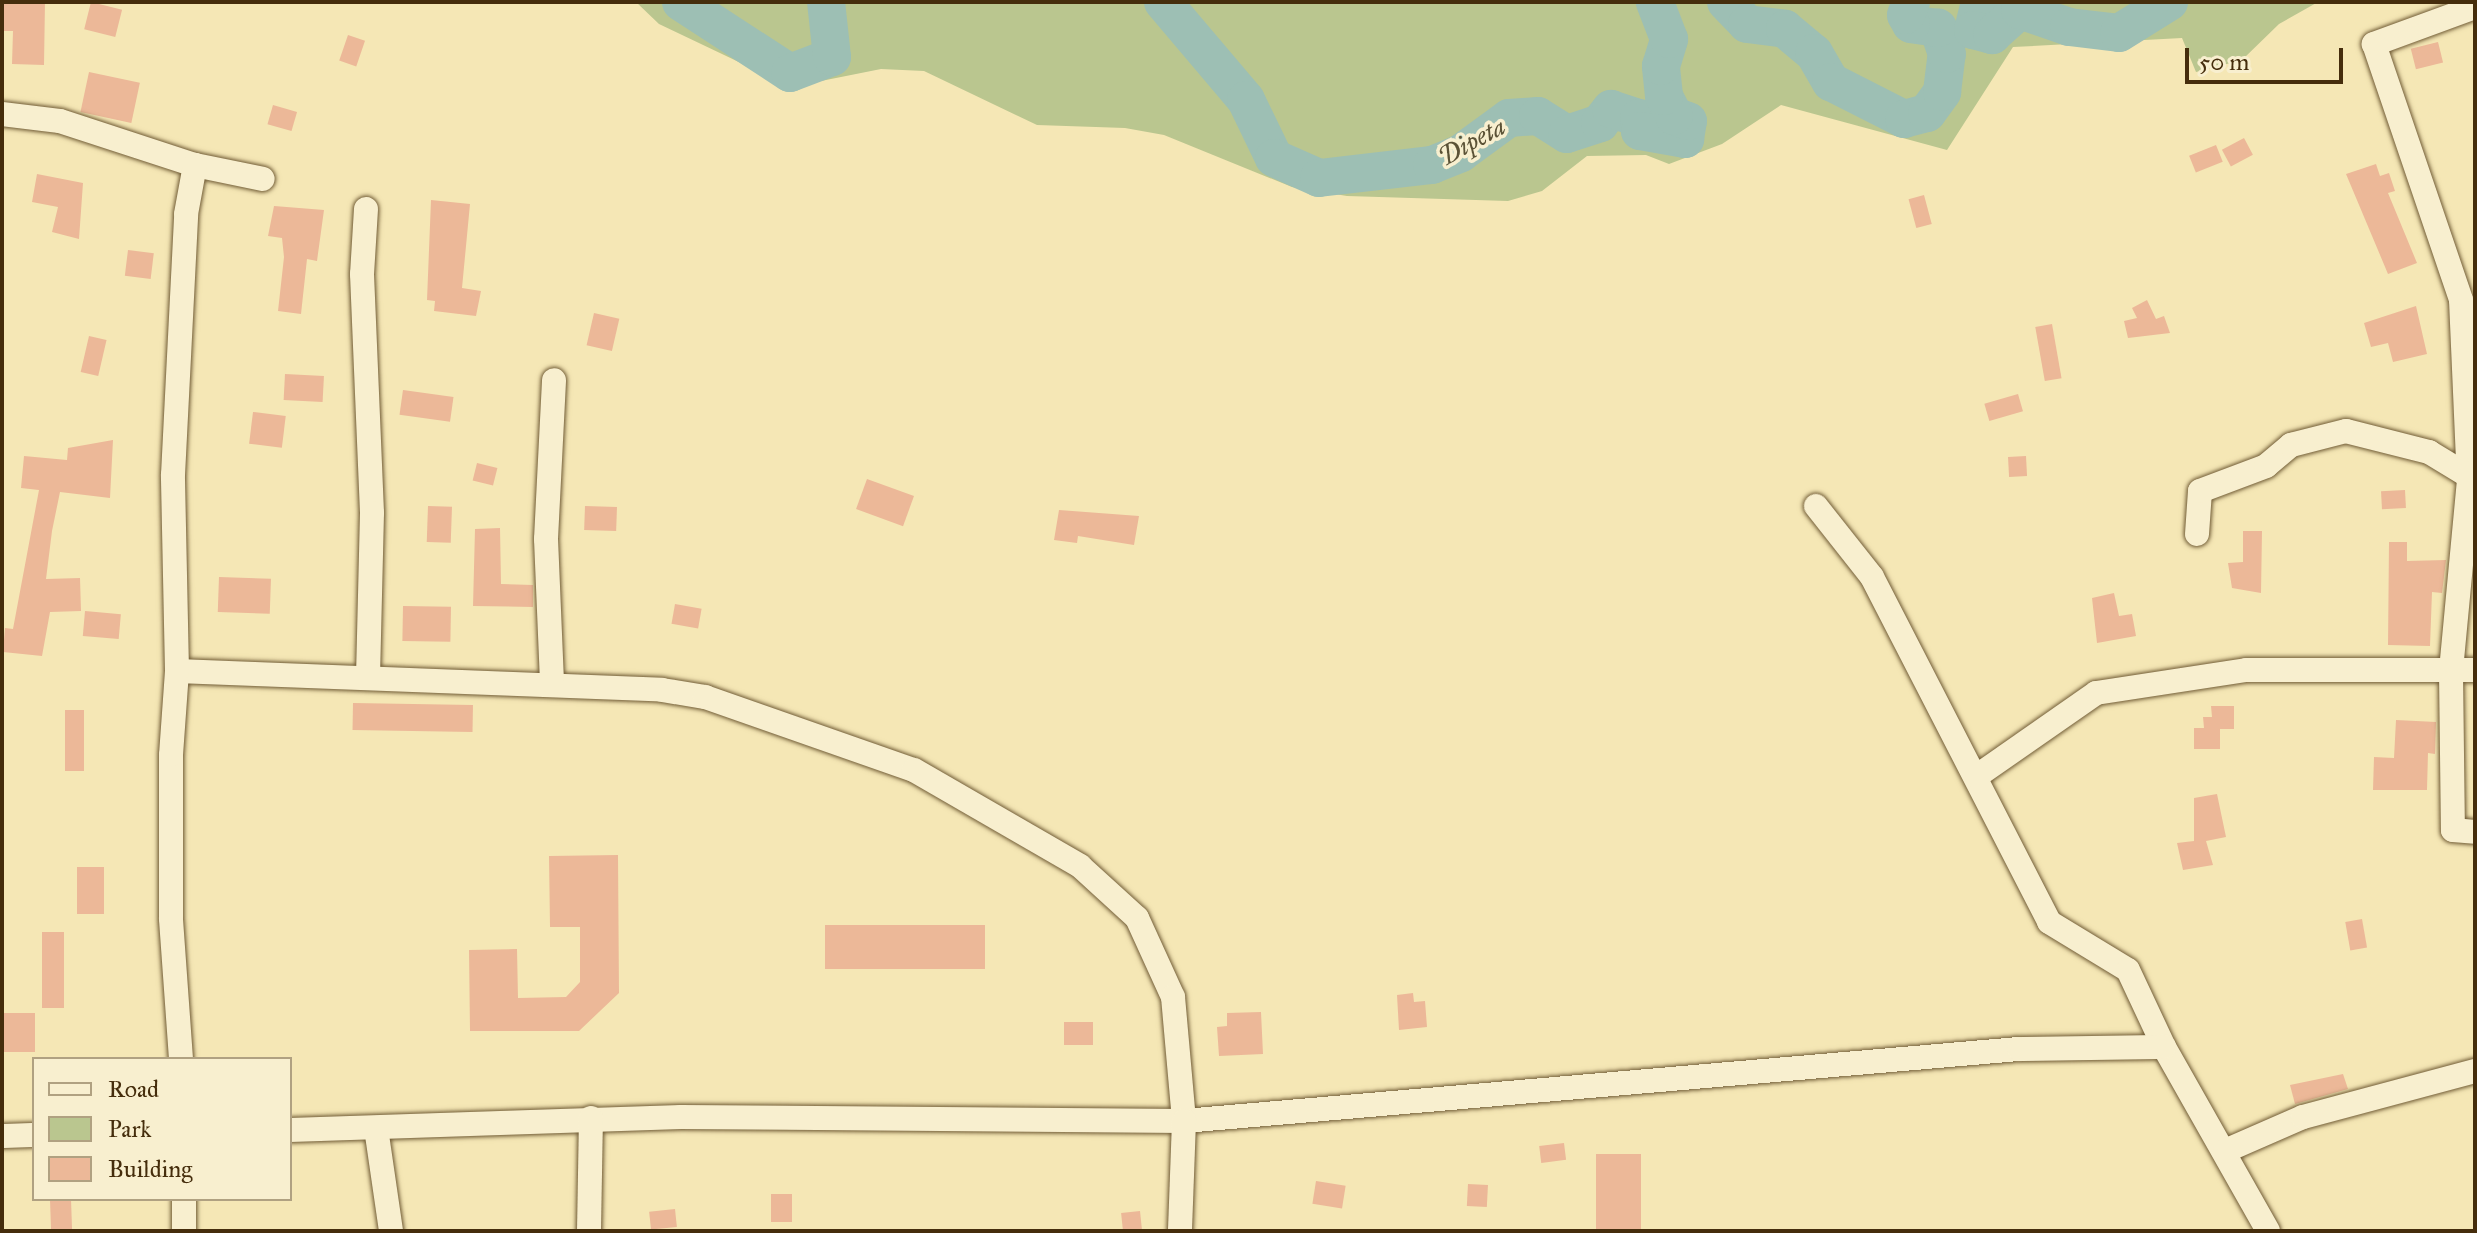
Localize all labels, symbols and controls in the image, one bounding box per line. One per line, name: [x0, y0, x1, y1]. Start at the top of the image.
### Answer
scale bar: [2189, 32, 2347, 82]
text: 50 m: [2199, 47, 2249, 77]
water label: Dipeta: [1433, 111, 1511, 173]
legend: [32, 1057, 292, 1201]
text: Road: [108, 1074, 159, 1104]
text: Park: [108, 1114, 151, 1144]
text: Building: [108, 1154, 193, 1184]

